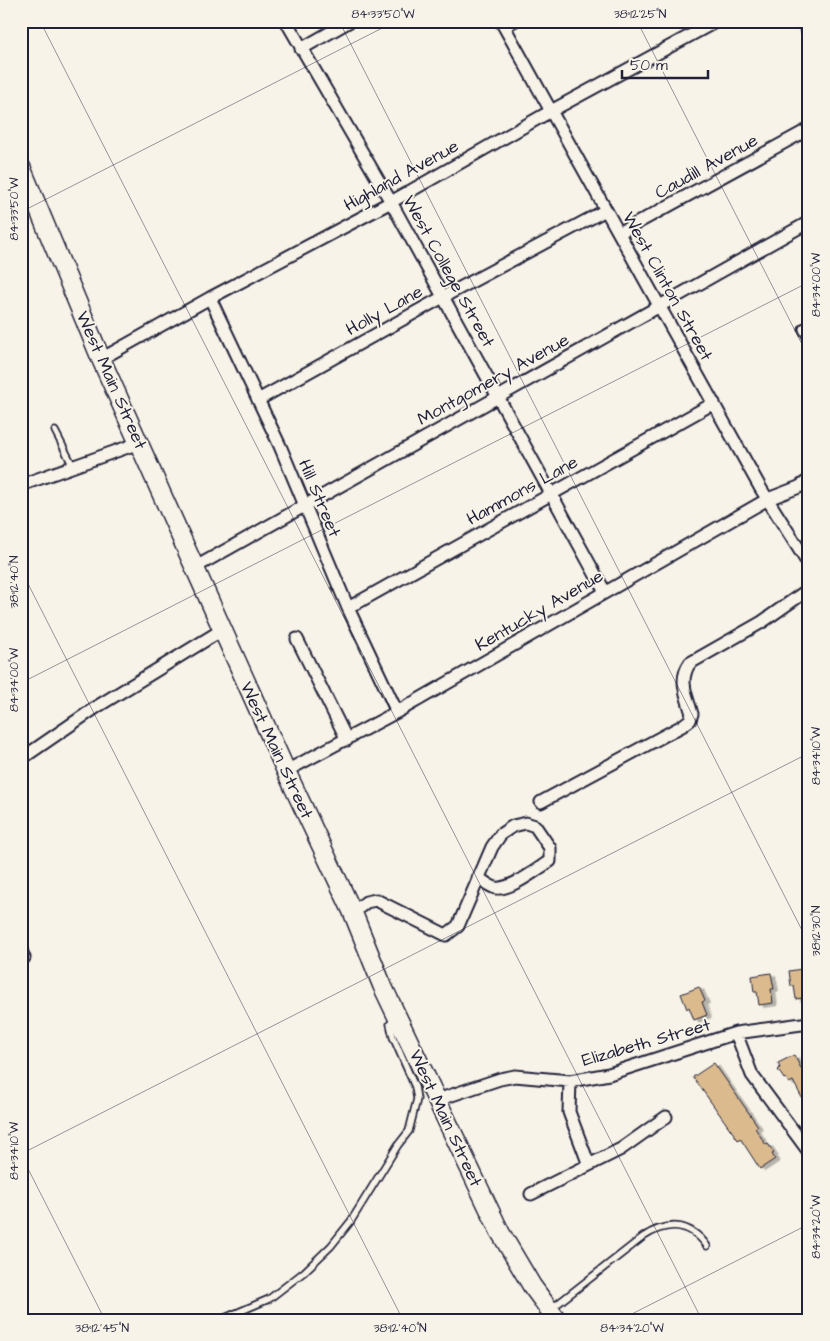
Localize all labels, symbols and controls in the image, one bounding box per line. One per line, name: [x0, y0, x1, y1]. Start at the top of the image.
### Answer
text: 84°33'50"W: [352, 6, 415, 23]
text: 38°12'25"N: [614, 6, 667, 23]
scale bar: [622, 48, 709, 80]
text: 50 m: [630, 55, 668, 76]
street label: Caudill Avenue: [650, 128, 763, 205]
street label: Highland Avenue: [339, 133, 464, 218]
text: 84°33'50"W: [6, 177, 23, 240]
street label: West College Street: [395, 191, 501, 353]
street label: West Clinton Street: [616, 207, 719, 366]
text: 84°34'00"W: [808, 252, 825, 317]
street label: Holly Lane: [341, 279, 428, 343]
street label: West Main Street: [70, 307, 153, 454]
street label: Montgomery Avenue: [413, 327, 574, 432]
street label: Hammons Lane: [462, 449, 583, 531]
street label: Hill Street: [292, 456, 347, 541]
text: 38°12'40"N: [6, 555, 23, 608]
street label: Kentucky Avenue: [471, 563, 609, 658]
text: 84°34'00"W: [6, 647, 23, 712]
street label: West Main Street: [234, 678, 320, 824]
text: 84°34'10"W: [808, 726, 825, 785]
text: 38°12'30"N: [808, 905, 825, 956]
street label: Elizabeth Street: [579, 1012, 714, 1073]
street label: West Main Street: [403, 1046, 489, 1192]
text: 84°34'10"W: [6, 1121, 23, 1180]
text: 84°34'20"W: [808, 1195, 825, 1259]
text: 38°12'45"N: [75, 1320, 129, 1337]
text: 38°12'40"N: [374, 1320, 427, 1337]
text: 84°34'20"W: [600, 1320, 664, 1337]

